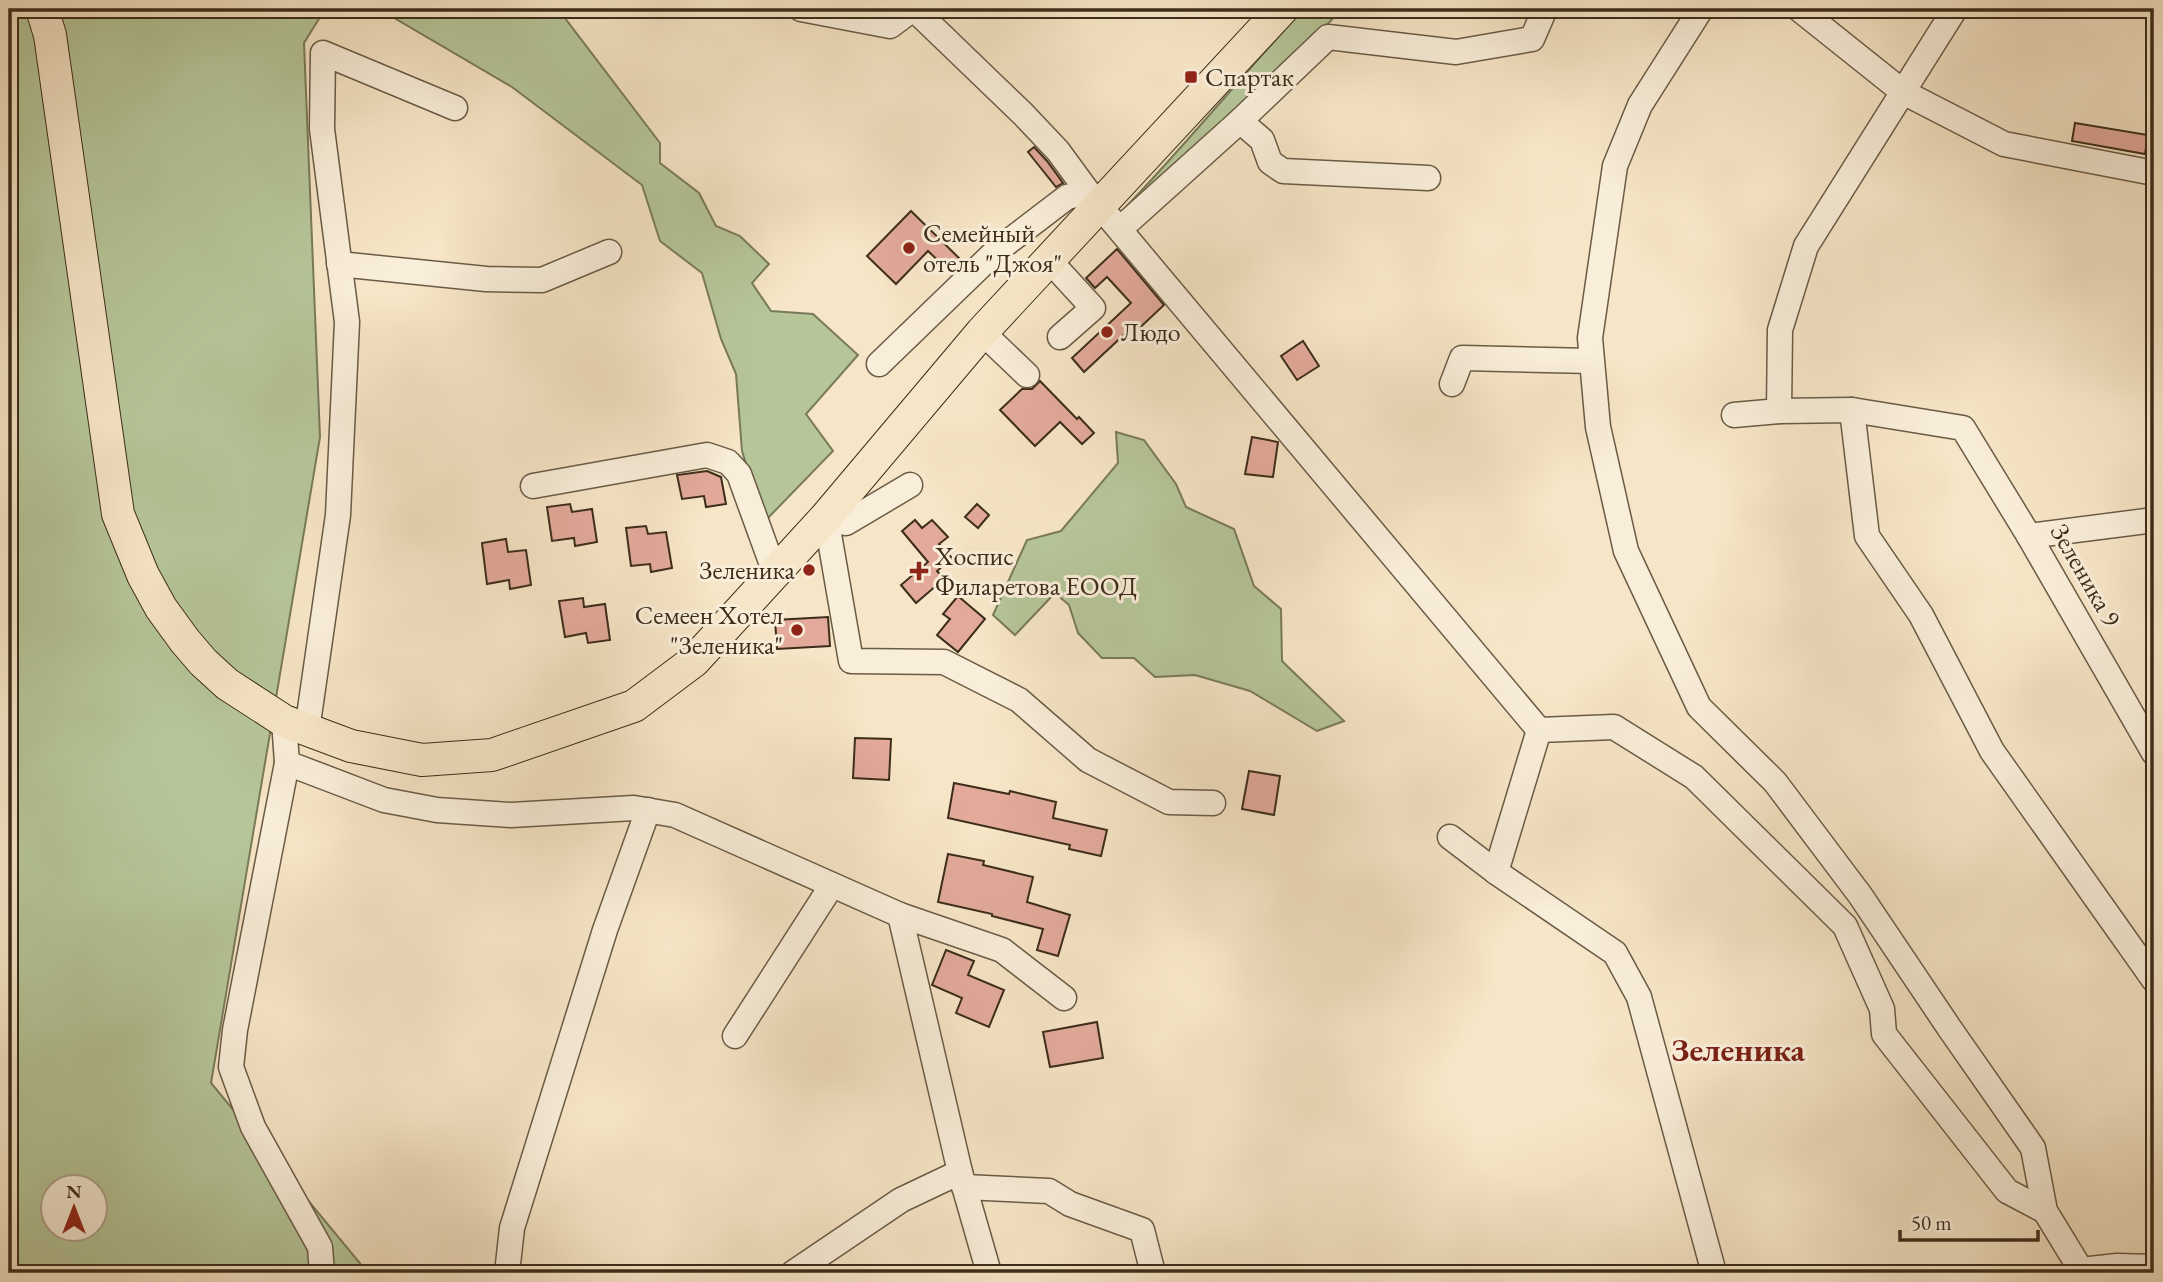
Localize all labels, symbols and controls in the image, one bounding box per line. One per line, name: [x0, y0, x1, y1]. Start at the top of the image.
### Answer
place label: Спартак: [1205, 60, 1294, 94]
marker: Спартак: [1183, 69, 1199, 85]
place label: Семейный отель "Джоя": [923, 216, 1062, 280]
marker: Семейный отель "Джоя": [901, 240, 917, 256]
place label: Людо: [1121, 315, 1181, 349]
marker: Людо: [1099, 324, 1115, 340]
street label: Зеленика 9: [2043, 517, 2129, 633]
place label: Хоспис Филаретова ЕООД: [934, 539, 1137, 603]
place label: Зеленика: [699, 553, 796, 587]
marker: Хоспис Филаретова ЕООД: [909, 561, 929, 581]
marker: Зеленика: [801, 562, 817, 578]
place label: Семеен Хотел "Зеленика": [635, 598, 783, 662]
marker: Семеен Хотел "Зеленика": [789, 622, 805, 638]
district label: Зеленика: [1671, 1028, 1806, 1071]
north arrow: [38, 1174, 108, 1244]
text: N: [66, 1179, 82, 1204]
scale bar: [1900, 1198, 2039, 1242]
text: 50 m: [1911, 1209, 1952, 1236]

